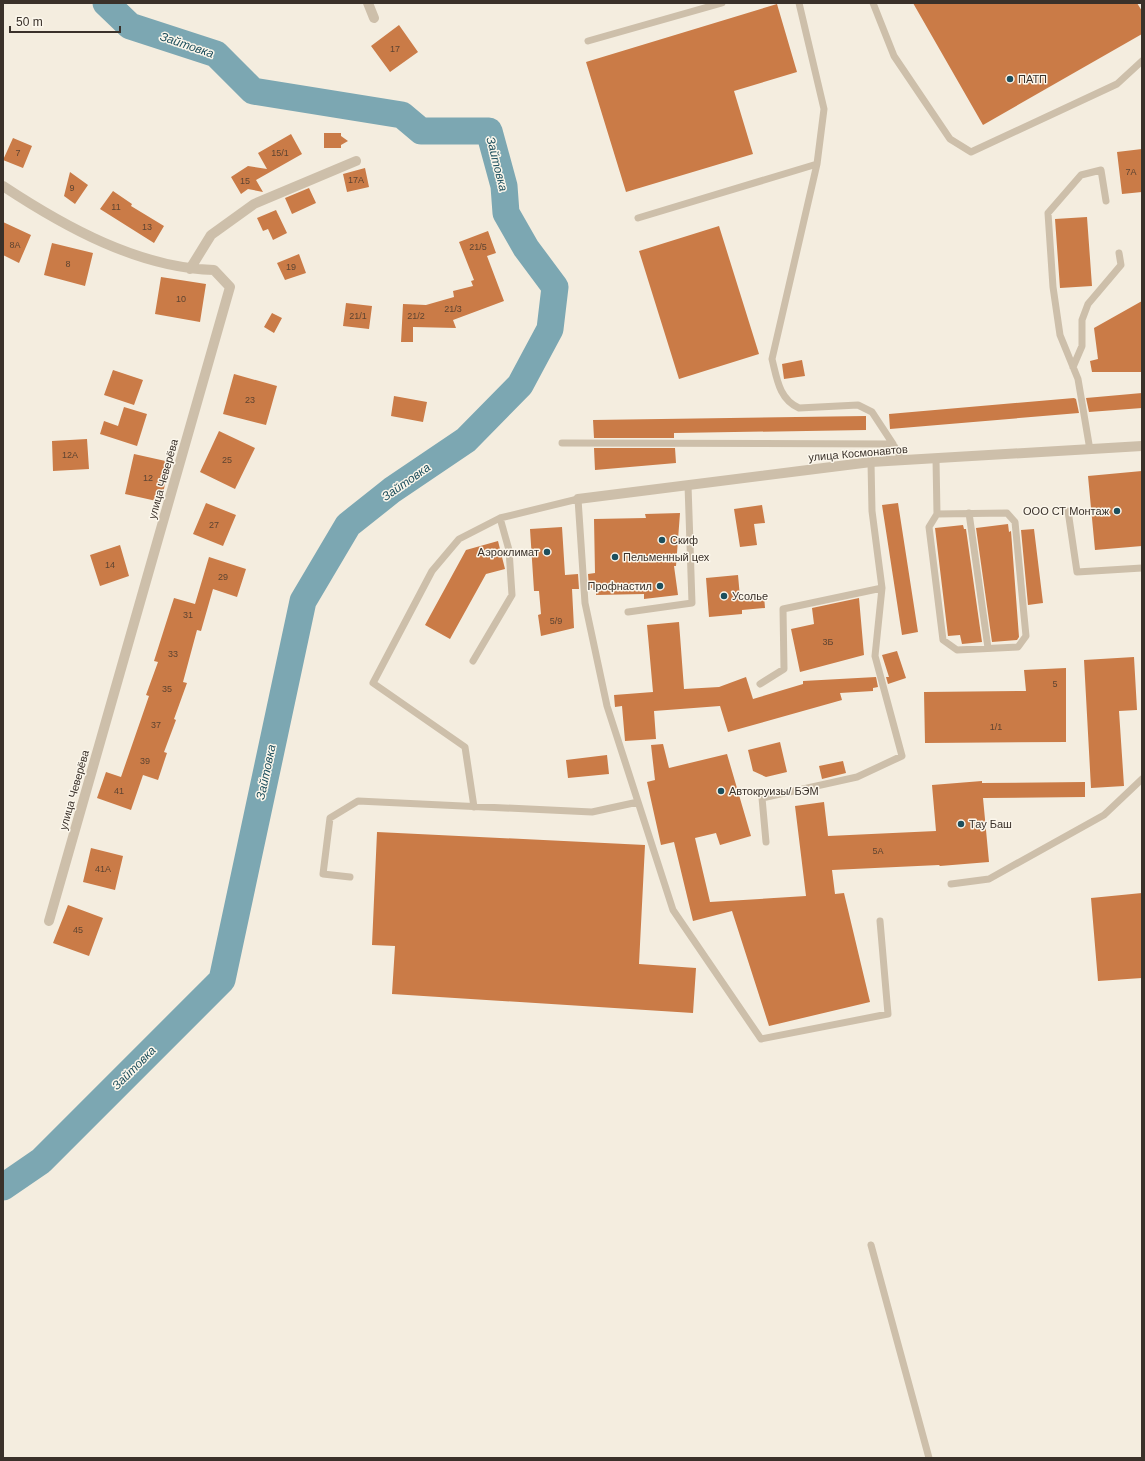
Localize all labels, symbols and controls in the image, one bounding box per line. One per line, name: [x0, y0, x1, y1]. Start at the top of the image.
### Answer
scale bar: [10, 8, 120, 34]
text: 50 m: [16, 15, 43, 29]
water label: Зайтовка: [158, 29, 216, 61]
house number: 17: [390, 44, 400, 54]
place label: ПАТП: [1018, 73, 1047, 85]
marker: ПАТП: [1005, 74, 1015, 84]
water label: Зайтовка: [483, 135, 511, 193]
house number: 7: [15, 148, 21, 158]
house number: 15/1: [271, 148, 289, 158]
house number: 7А: [1125, 167, 1137, 177]
house number: 17А: [348, 175, 364, 185]
house number: 15: [240, 176, 250, 186]
house number: 9: [69, 183, 75, 193]
house number: 11: [111, 202, 121, 212]
house number: 13: [142, 222, 152, 232]
house number: 8А: [9, 240, 21, 250]
house number: 21/5: [469, 242, 487, 252]
house number: 8: [65, 259, 71, 269]
house number: 19: [286, 262, 296, 272]
house number: 10: [176, 294, 186, 304]
house number: 21/3: [444, 304, 462, 314]
house number: 21/1: [349, 311, 367, 321]
house number: 21/2: [407, 311, 425, 321]
house number: 23: [245, 395, 255, 405]
street label: улица Чеверёва: [146, 437, 180, 520]
street label: улица Космонавтов: [808, 443, 908, 463]
house number: 12А: [62, 450, 78, 460]
house number: 25: [222, 455, 232, 465]
water label: Зайтовка: [379, 460, 433, 504]
house number: 12: [143, 473, 153, 483]
place label: ООО СТ Монтаж: [1023, 505, 1110, 517]
marker: ООО СТ Монтаж: [1112, 506, 1122, 516]
house number: 27: [209, 520, 219, 530]
place label: Скиф: [670, 534, 698, 546]
marker: Скиф: [657, 535, 667, 545]
place label: Аэроклимат: [478, 546, 539, 558]
marker: Аэроклимат: [542, 547, 552, 557]
place label: Пельменный цех: [623, 551, 710, 563]
marker: Пельменный цех: [610, 552, 620, 562]
house number: 14: [105, 560, 115, 570]
house number: 29: [218, 572, 228, 582]
place label: Профнастил: [588, 580, 652, 592]
marker: Профнастил: [655, 581, 665, 591]
place label: Усолье: [732, 590, 768, 602]
marker: Усолье: [719, 591, 729, 601]
house number: 31: [183, 610, 193, 620]
house number: 5/9: [550, 616, 562, 626]
house number: 3Б: [823, 637, 834, 647]
house number: 33: [168, 649, 178, 659]
house number: 5: [1052, 679, 1058, 689]
house number: 35: [162, 684, 172, 694]
house number: 37: [151, 720, 161, 730]
house number: 1/1: [990, 722, 1002, 732]
water label: Зайтовка: [253, 743, 279, 801]
street label: улица Чеверёва: [57, 748, 91, 831]
house number: 39: [140, 756, 150, 766]
place label: Автокруизы/ БЭМ: [729, 785, 819, 797]
house number: 41: [114, 786, 124, 796]
marker: Автокруизы/ БЭМ: [716, 786, 726, 796]
place label: Тау Баш: [969, 818, 1012, 830]
marker: Тау Баш: [956, 819, 966, 829]
house number: 5А: [872, 846, 884, 856]
house number: 41А: [95, 864, 111, 874]
house number: 45: [73, 925, 83, 935]
water label: Зайтовка: [109, 1043, 159, 1093]

